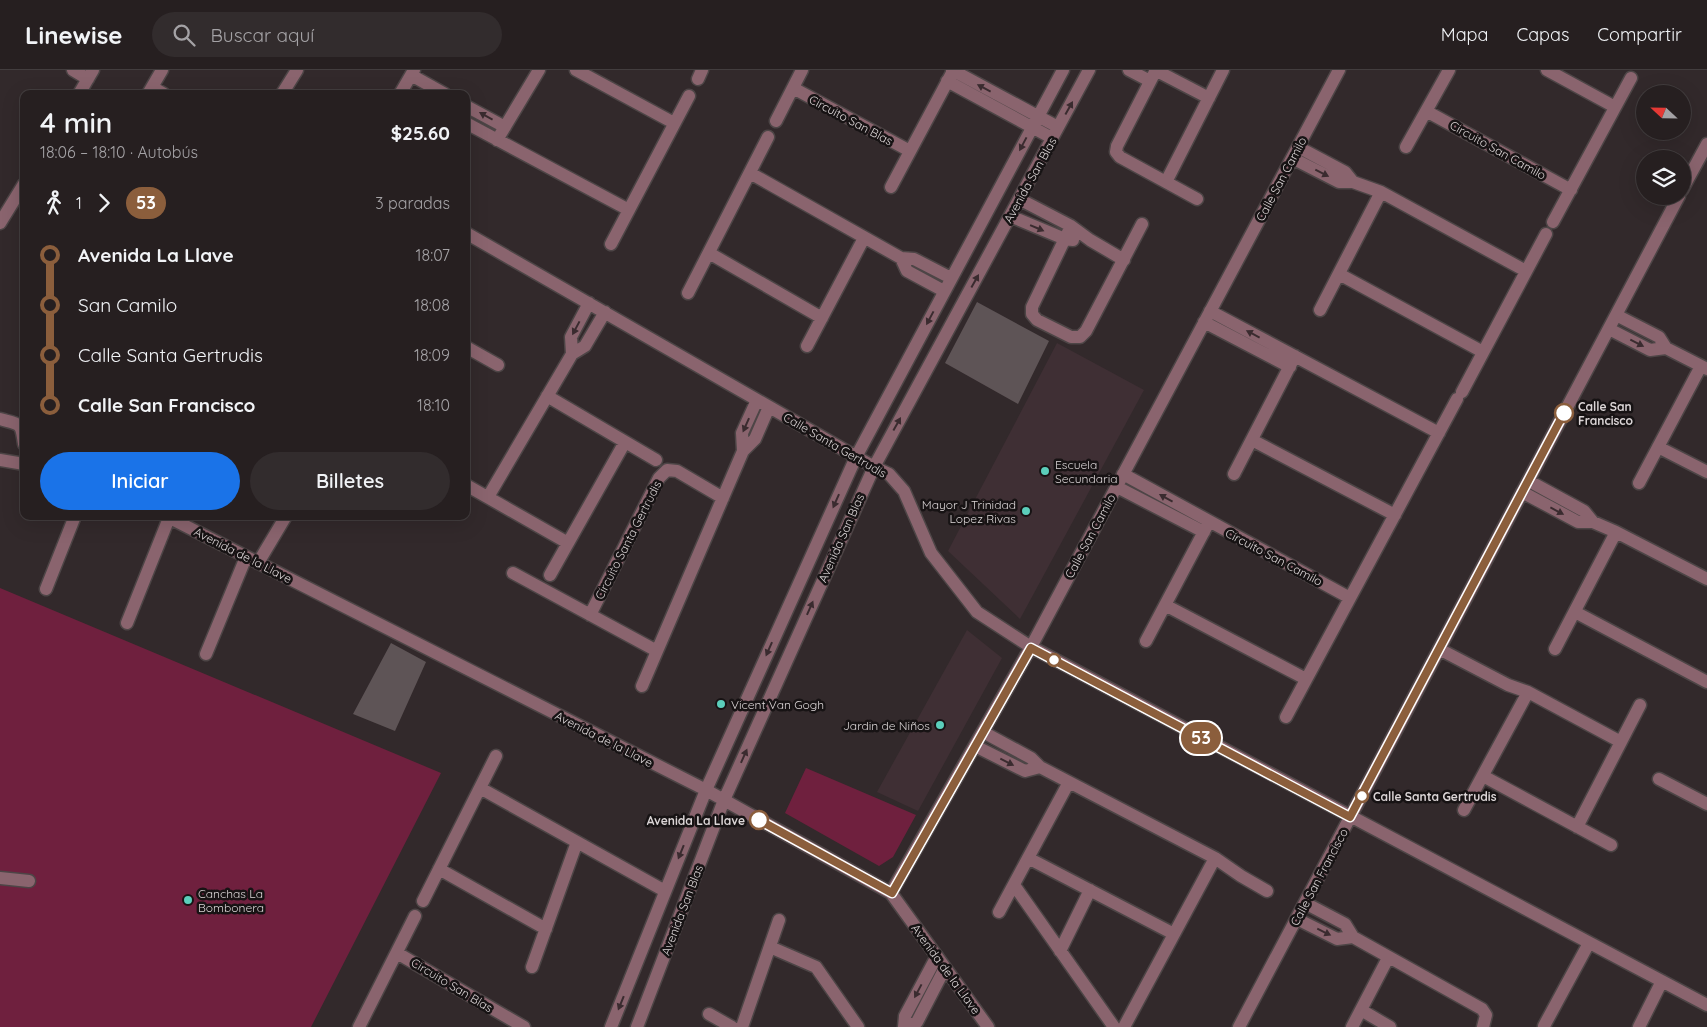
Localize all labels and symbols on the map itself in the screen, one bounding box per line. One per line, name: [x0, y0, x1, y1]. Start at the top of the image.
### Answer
one-way arrow: [977, 84, 992, 92]
north arrow: [1636, 85, 1691, 140]
street label: Circuito San Blas: [807, 92, 896, 149]
one-way arrow: [1065, 100, 1073, 115]
one-way arrow: [478, 112, 493, 120]
street label: Circuito San Camilo: [1447, 117, 1549, 183]
street label: Avenida San Blas: [1000, 134, 1060, 225]
street label: Calle San Camilo: [1252, 134, 1310, 224]
one-way arrow: [1019, 137, 1028, 151]
one-way arrow: [1315, 169, 1329, 177]
one-way arrow: [1030, 224, 1044, 232]
one-way arrow: [970, 274, 979, 288]
one-way arrow: [926, 311, 934, 325]
one-way arrow: [572, 321, 580, 335]
one-way arrow: [1246, 329, 1259, 338]
one-way arrow: [1630, 339, 1644, 347]
place label: Calle San Francisco: [1578, 399, 1633, 428]
marker: Calle San Francisco: [1554, 403, 1574, 423]
street label: Calle Santa Gertrudis: [781, 409, 890, 481]
one-way arrow: [893, 417, 901, 431]
one-way arrow: [741, 418, 749, 432]
place label: Escuela Secundaria: [1055, 457, 1118, 486]
marker: Escuela Secundaria: [1039, 465, 1051, 477]
street label: Circuito Santa Gertrudis: [592, 478, 665, 602]
street label: Avenida San Blas: [815, 491, 867, 585]
street label: Calle San Camilo: [1061, 491, 1119, 581]
one-way arrow: [831, 494, 839, 508]
one-way arrow: [1159, 494, 1174, 502]
place label: Mayor J Trinidad Lopez Rivas: [922, 497, 1016, 526]
marker: Mayor J Trinidad Lopez Rivas: [1020, 505, 1032, 517]
one-way arrow: [1550, 507, 1564, 515]
street label: Avenida de la Llave: [192, 524, 295, 586]
street label: Circuito San Camilo: [1223, 525, 1325, 589]
one-way arrow: [807, 601, 815, 615]
one-way arrow: [765, 642, 773, 656]
unlabelled marker: [1047, 653, 1061, 667]
place label: Vicent Van Gogh: [731, 697, 824, 712]
marker: Vicent Van Gogh: [715, 698, 727, 710]
street label: Avenida de la Llave: [553, 708, 656, 770]
place label: Jardin de Niños: [843, 718, 930, 733]
marker: Jardin de Niños: [934, 719, 946, 731]
line badge: 53: [1178, 722, 1224, 754]
one-way arrow: [740, 749, 748, 763]
one-way arrow: [1000, 758, 1014, 766]
marker: Calle Santa Gertrudis: [1355, 789, 1369, 803]
place label: Calle Santa Gertrudis: [1373, 789, 1497, 804]
marker: Avenida La Llave: [749, 810, 769, 830]
place label: Avenida La Llave: [647, 813, 745, 828]
street label: Calle San Francisco: [1287, 826, 1351, 928]
one-way arrow: [677, 845, 685, 860]
street label: Avenida San Blas: [658, 862, 706, 957]
place label: Canchas La Bombonera: [198, 886, 264, 915]
marker: Canchas La Bombonera: [182, 894, 194, 906]
street label: Avenida de la Llave: [908, 921, 984, 1017]
one-way arrow: [1317, 928, 1331, 936]
street label: Circuito San Blas: [408, 955, 496, 1015]
one-way arrow: [914, 984, 922, 998]
one-way arrow: [617, 996, 625, 1011]

